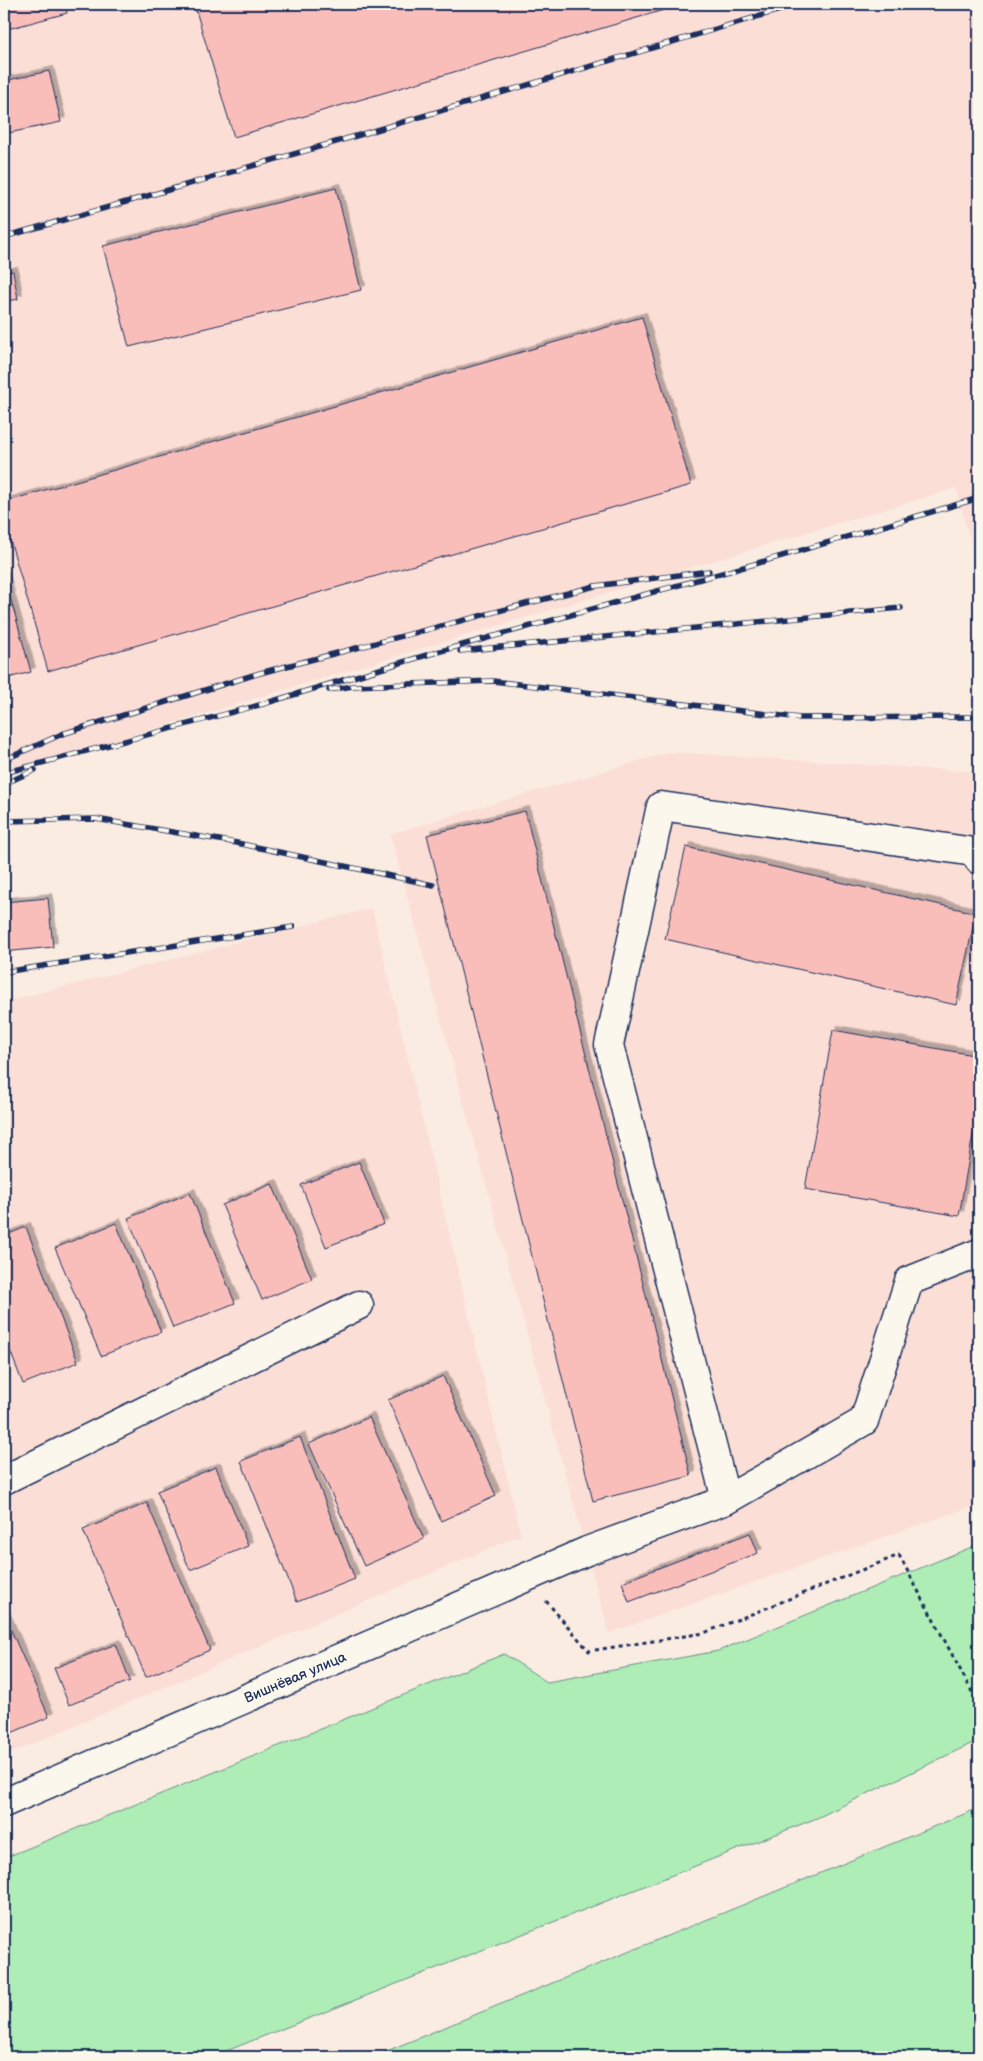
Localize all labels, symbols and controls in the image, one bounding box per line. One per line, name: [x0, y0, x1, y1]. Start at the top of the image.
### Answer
street label: Вишнёвая улица: [242, 1648, 349, 1707]

